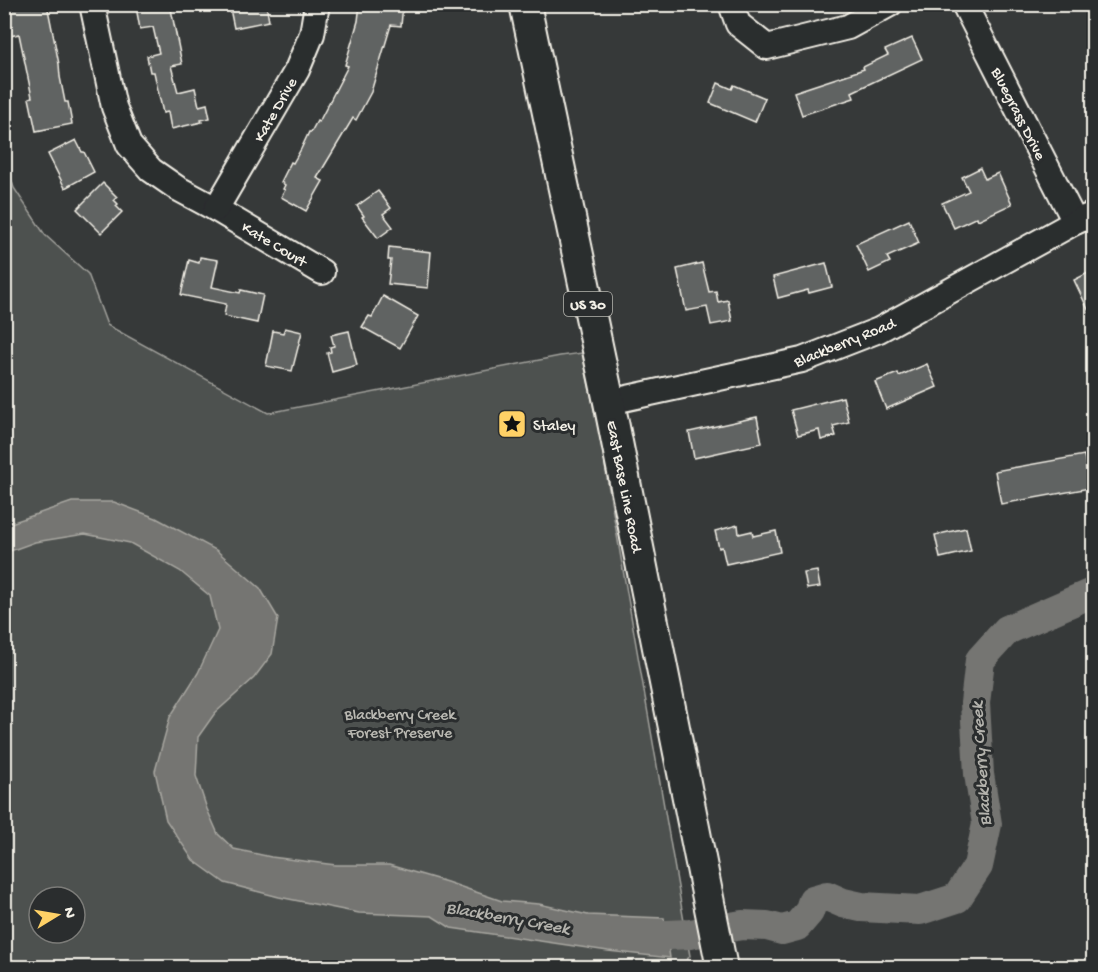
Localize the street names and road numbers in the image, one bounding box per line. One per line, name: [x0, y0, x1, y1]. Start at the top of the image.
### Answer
street label: Bluegrass Drive: [985, 64, 1049, 165]
street label: Kate Drive: [251, 75, 303, 146]
street label: Kate Court: [237, 219, 311, 274]
road number: US 30: [564, 292, 612, 316]
street label: Blackberry Road: [791, 315, 900, 374]
street label: East Base Line Road: [600, 419, 645, 556]

